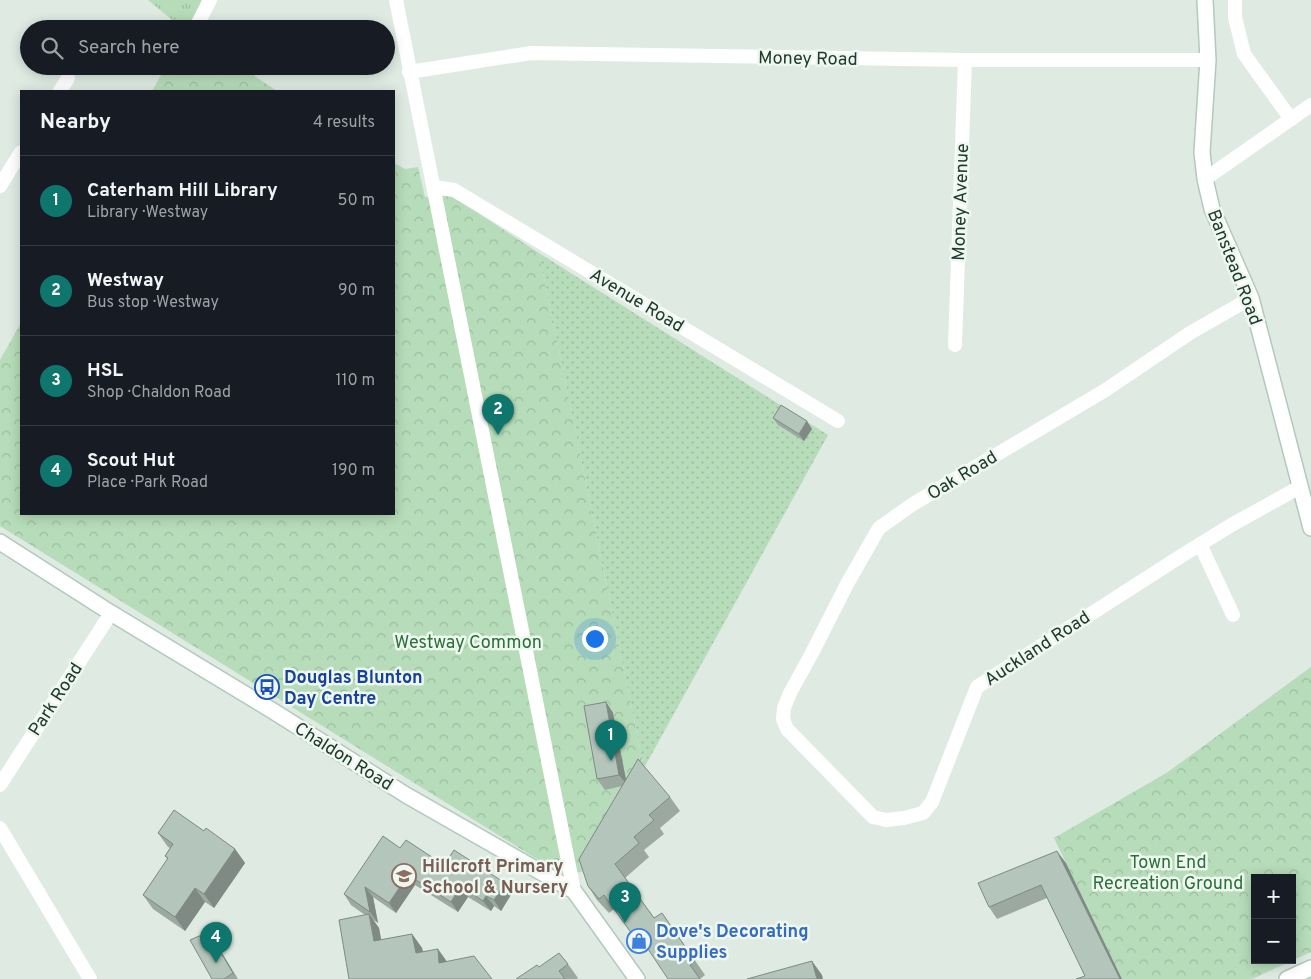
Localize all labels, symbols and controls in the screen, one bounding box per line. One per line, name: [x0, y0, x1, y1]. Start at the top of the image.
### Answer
search box: [20, 20, 395, 75]
icon: search: [38, 34, 66, 62]
text: Search here: [78, 36, 180, 60]
street label: Money Road: [758, 47, 858, 72]
text: Nearby: [40, 109, 111, 136]
text: 4 results: [313, 113, 375, 133]
street label: Money Avenue: [948, 143, 975, 261]
text: Caterham Hill Library: [87, 179, 278, 203]
text: 1: [53, 191, 59, 211]
text: 50 m: [338, 191, 375, 211]
text: Library · Westway: [87, 203, 208, 223]
street label: Banstead Road: [1201, 206, 1266, 329]
street label: Avenue Road: [585, 264, 688, 338]
text: Westway: [87, 269, 164, 293]
text: 2: [51, 281, 61, 301]
text: 90 m: [338, 281, 375, 301]
text: Bus stop · Westway: [87, 293, 219, 313]
text: HSL: [87, 359, 123, 383]
text: 3: [51, 371, 61, 391]
text: 110 m: [335, 371, 375, 391]
text: Shop · Chaldon Road: [87, 383, 231, 403]
pin: 2: [482, 394, 514, 435]
street label: Oak Road: [924, 446, 1002, 506]
text: Scout Hut: [87, 449, 175, 473]
text: 4: [51, 461, 61, 481]
text: 190 m: [332, 461, 375, 481]
text: Place · Park Road: [87, 473, 208, 493]
street label: Auckland Road: [981, 607, 1095, 692]
your location: [582, 626, 608, 652]
park label: Westway Common: [394, 632, 542, 655]
street label: Park Road: [24, 659, 89, 741]
place label: Douglas Blunton Day Centre: [284, 667, 423, 711]
bus stop icon: Douglas Blunton Day Centre: [254, 674, 280, 700]
street label: Chaldon Road: [290, 718, 397, 797]
pin: 1: [595, 720, 627, 761]
park label: Town End Recreation Ground: [1092, 852, 1244, 896]
place label: Hillcroft Primary School & Nursery: [422, 856, 568, 900]
school or university icon: Hillcroft Primary School & Nursery: [391, 863, 417, 889]
map controls: [1251, 874, 1296, 964]
button: +: [1251, 874, 1296, 919]
pin: 3: [609, 882, 641, 923]
button: −: [1251, 919, 1296, 964]
place label: Dove's Decorating Supplies: [656, 921, 809, 965]
pin: 4: [200, 922, 232, 963]
shop icon: Dove's Decorating Supplies: [626, 928, 652, 954]

